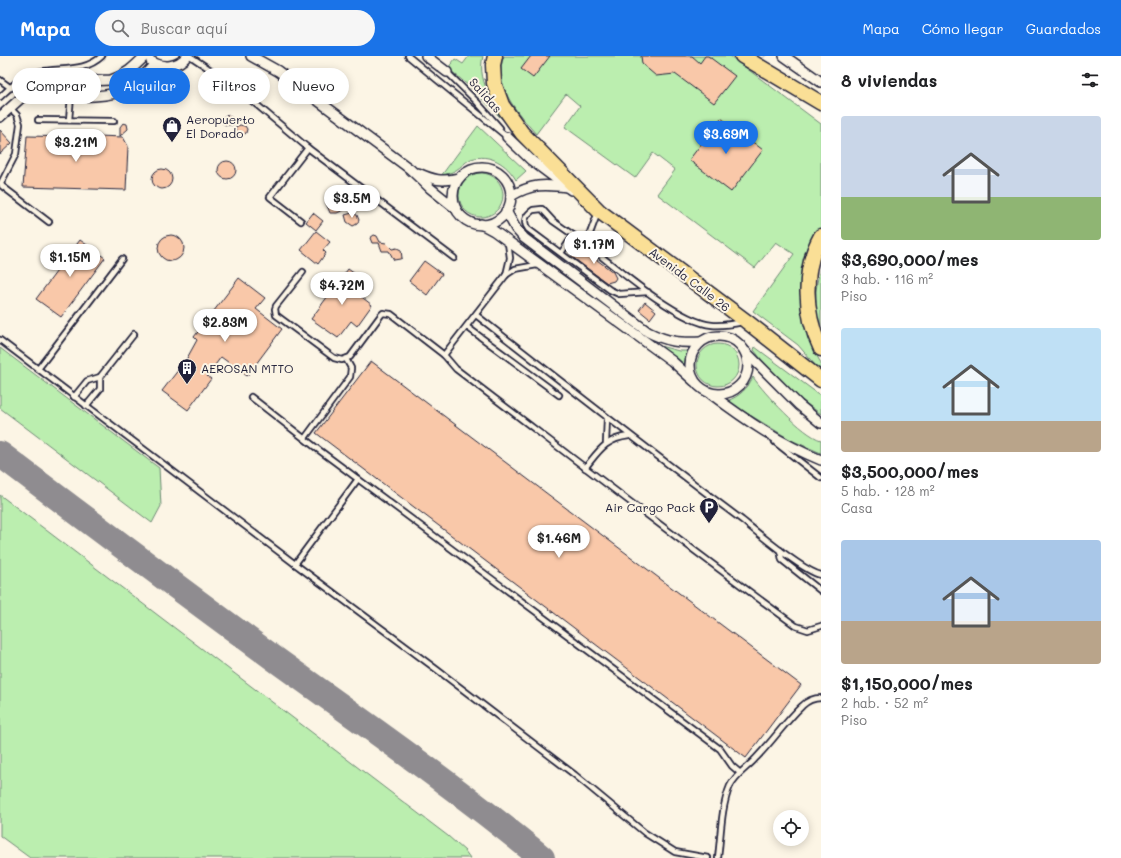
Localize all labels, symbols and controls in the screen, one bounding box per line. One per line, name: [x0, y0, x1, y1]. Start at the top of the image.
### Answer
search box: [95, 10, 375, 46]
text: Mapa: [20, 16, 71, 41]
icon: search: [109, 17, 131, 39]
text: Buscar aquí: [141, 18, 228, 38]
text: Mapa: [863, 19, 900, 38]
text: Cómo llegar: [922, 19, 1004, 38]
text: Guardados: [1026, 19, 1101, 38]
chip: Comprar: [12, 68, 101, 104]
chip: Alquilar: [109, 68, 190, 104]
chip: Filtros: [198, 68, 270, 104]
chip: Nuevo: [278, 68, 349, 104]
text: 8 viviendas: [841, 69, 937, 91]
icon: filters: [1079, 69, 1101, 91]
street label: Salidas: [466, 74, 506, 116]
place label: Aeropuerto El Dorado: [186, 111, 255, 141]
shop icon: Aeropuerto El Dorado: [161, 115, 183, 143]
pin: $3.69M: [693, 121, 759, 155]
text: $3.69M: [703, 125, 749, 142]
pin: $3.21M: [43, 129, 109, 163]
text: $3.21M: [54, 133, 98, 150]
icon: home: [935, 142, 1007, 214]
pin: $3.5M: [324, 185, 380, 219]
text: $3.5M: [333, 189, 371, 206]
pin: $1.17M: [561, 231, 627, 265]
text: $1.17M: [573, 235, 615, 252]
street label: Avenida Calle 26: [646, 243, 734, 315]
pin: $1.15M: [37, 244, 103, 278]
text: $1.15M: [49, 248, 91, 265]
text: $3,690,000/mes: [841, 248, 979, 270]
text: 3 hab. · 116 m²: [841, 270, 933, 287]
pin: $4.72M: [309, 272, 375, 306]
text: $4.72M: [319, 276, 365, 293]
text: Piso: [841, 287, 867, 304]
pin: $2.83M: [192, 309, 258, 343]
text: $2.83M: [202, 313, 248, 330]
icon: home: [935, 354, 1007, 426]
building icon: AEROSAN MTTO: [176, 357, 198, 385]
place label: AEROSAN MTTO: [201, 360, 294, 376]
text: $3,500,000/mes: [841, 460, 979, 482]
text: 5 hab. · 128 m²: [841, 482, 935, 499]
parking icon: Air Cargo Pack: [698, 496, 720, 524]
place label: Air Cargo Pack: [605, 499, 695, 515]
text: Casa: [841, 499, 873, 516]
pin: $1.46M: [526, 525, 592, 559]
text: $1.46M: [537, 529, 581, 546]
icon: home: [935, 566, 1007, 638]
text: $1,150,000/mes: [841, 672, 973, 694]
text: 2 hab. · 52 m²: [841, 694, 928, 711]
text: Piso: [841, 711, 867, 728]
map controls: [773, 810, 809, 846]
button: locate: [773, 810, 809, 846]

